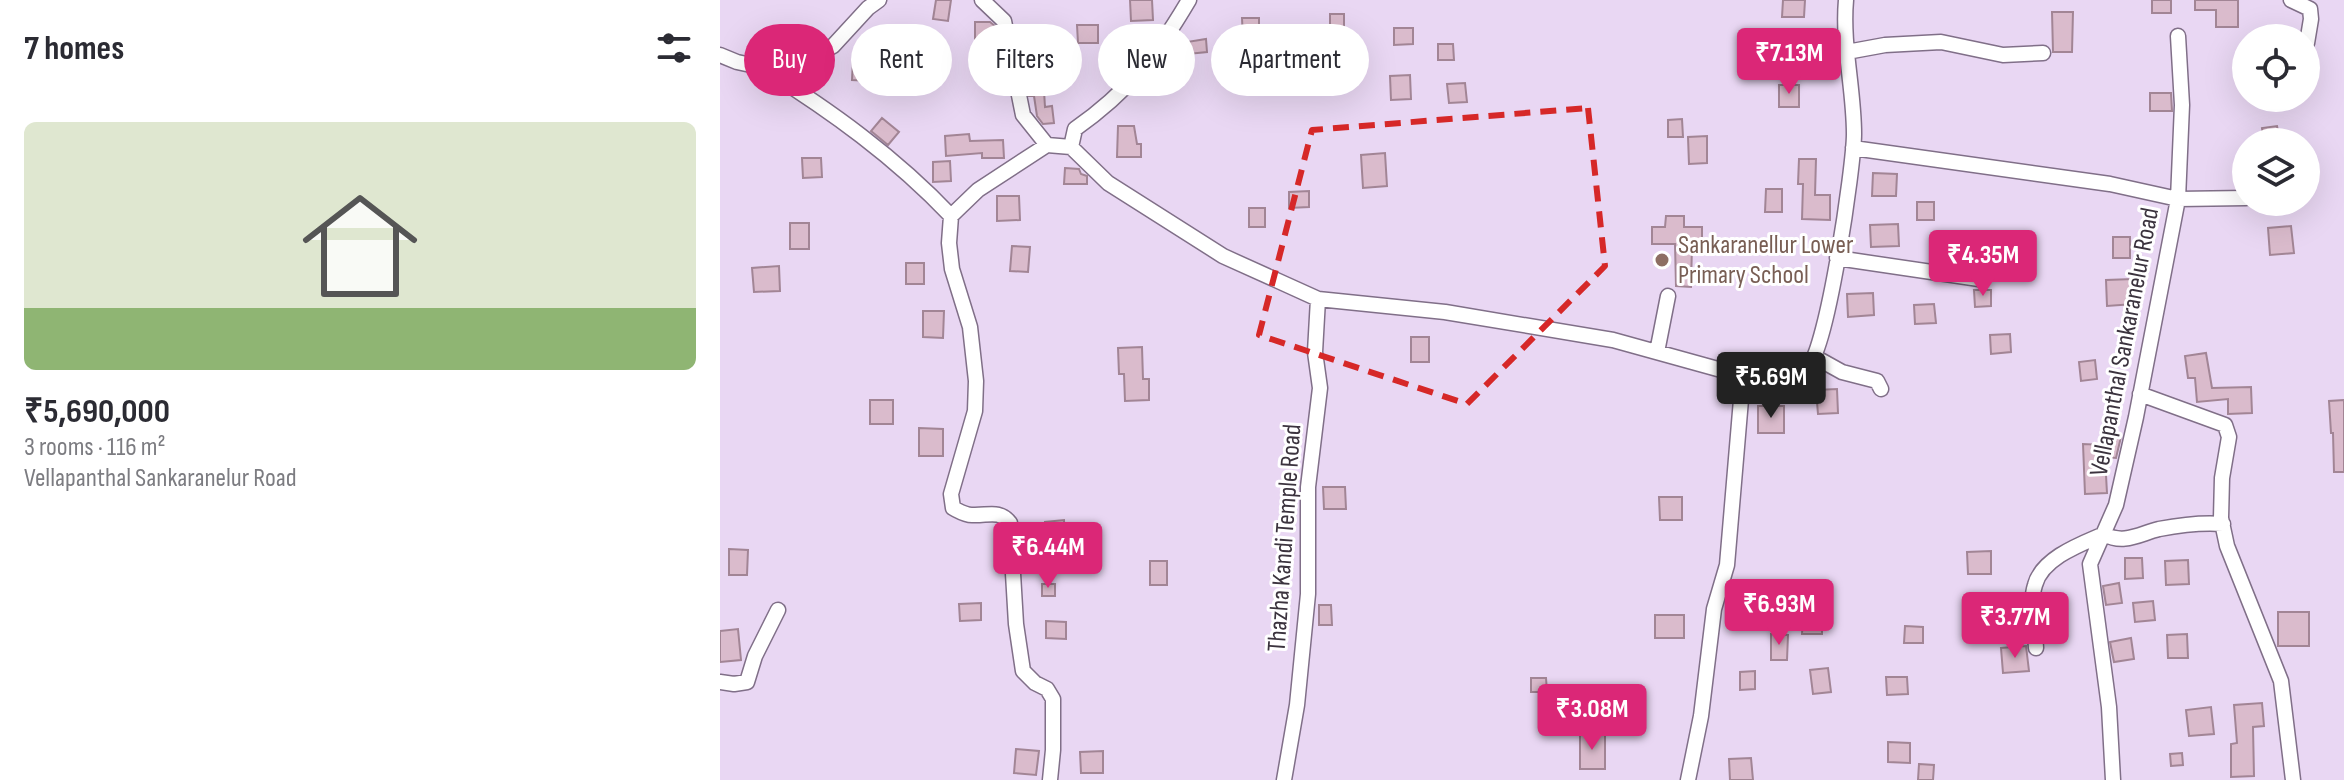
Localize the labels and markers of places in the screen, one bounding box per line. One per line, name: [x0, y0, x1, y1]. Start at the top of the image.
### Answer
pin: ₹7.13M: [1724, 28, 1854, 96]
place label: Sankaranellur Lower Primary School: [1678, 230, 1854, 291]
pin: ₹4.35M: [1918, 230, 2048, 298]
marker: Sankaranellur Lower Primary School: [1653, 251, 1671, 269]
pin: ₹5.69M: [1706, 352, 1836, 420]
pin: ₹6.44M: [983, 522, 1113, 590]
pin: ₹6.93M: [1714, 579, 1844, 647]
pin: ₹3.77M: [1950, 592, 2080, 660]
pin: ₹3.08M: [1527, 684, 1657, 752]

